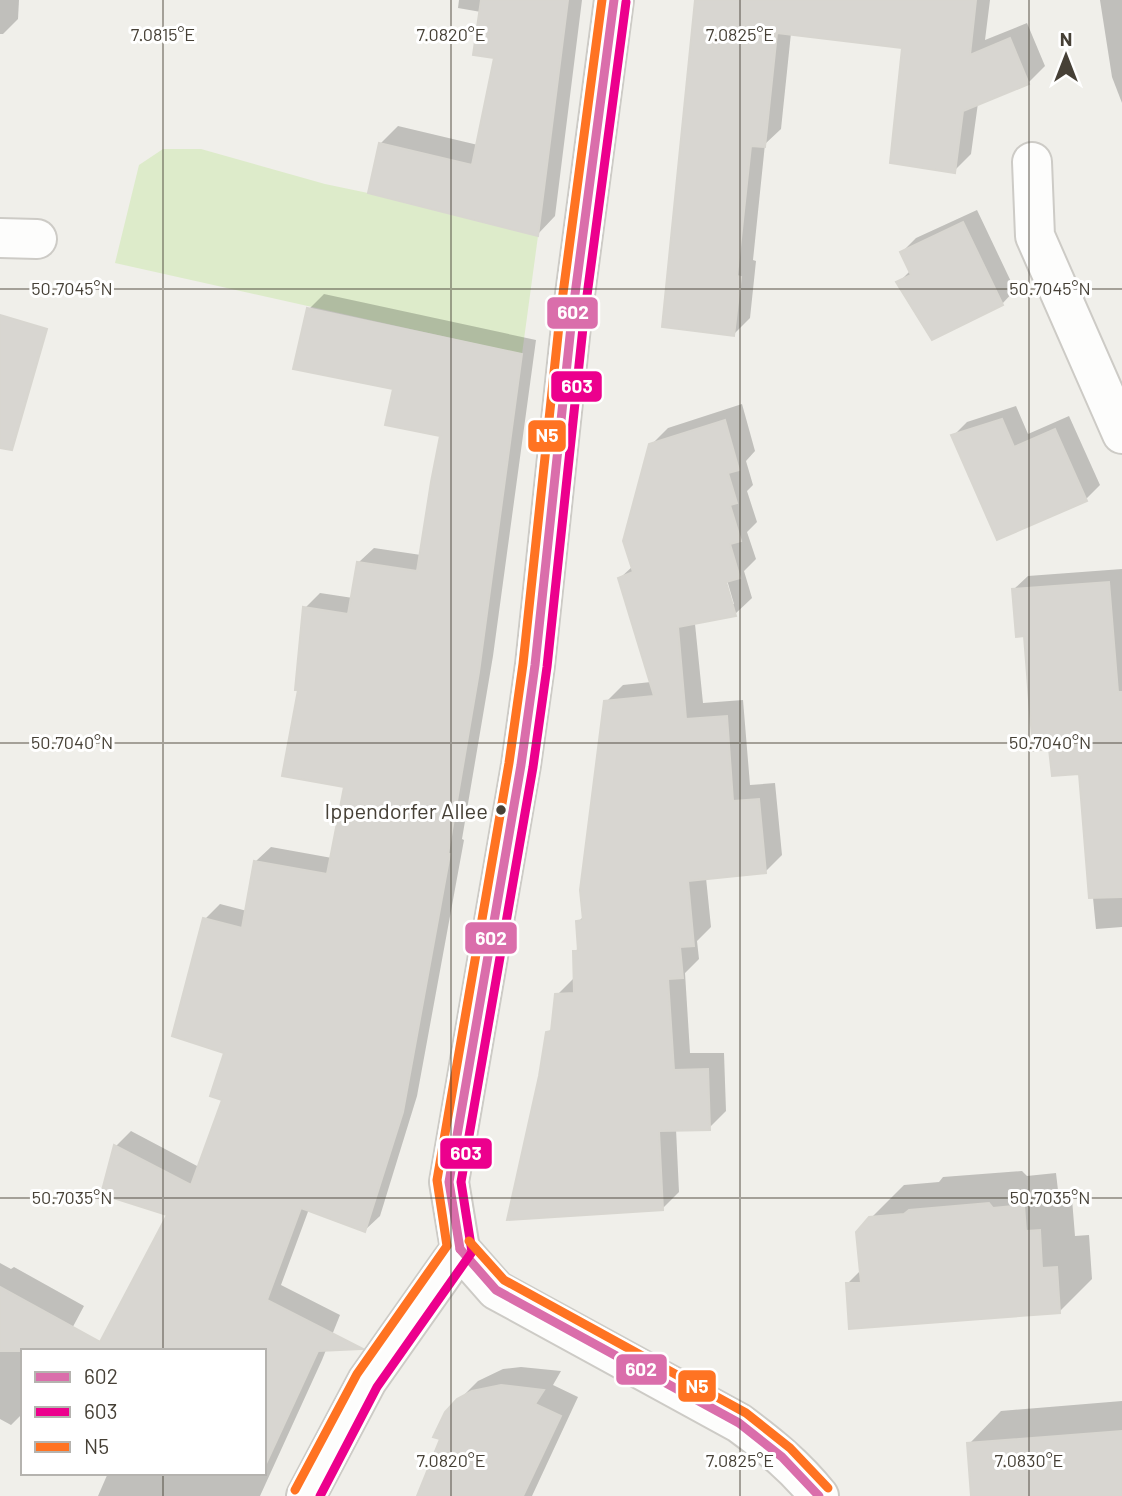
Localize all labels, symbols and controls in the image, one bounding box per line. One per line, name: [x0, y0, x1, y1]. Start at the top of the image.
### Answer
north arrow: [1031, 21, 1101, 91]
text: 7.0815°E: [131, 23, 195, 45]
text: 7.0820°E: [416, 23, 486, 45]
text: 7.0825°E: [706, 23, 774, 45]
text: N: [1060, 27, 1072, 50]
text: 50.7045°N: [31, 277, 113, 299]
text: 50.7045°N: [1009, 277, 1091, 299]
line badge: 602: [546, 296, 599, 330]
text: 602: [557, 300, 589, 323]
line badge: 603: [550, 370, 603, 403]
text: 603: [561, 374, 593, 397]
line badge: N5: [527, 419, 567, 453]
text: N5: [536, 423, 558, 446]
text: 50.7040°N: [31, 731, 113, 753]
text: 50.7040°N: [1009, 731, 1091, 753]
place label: Ippendorfer Allee: [325, 797, 488, 823]
marker: Ippendorfer Allee: [494, 803, 508, 817]
line badge: 602: [464, 921, 518, 955]
text: 602: [475, 926, 507, 949]
line badge: 603: [439, 1137, 493, 1170]
text: 603: [450, 1141, 482, 1164]
text: 50.7035°N: [32, 1186, 112, 1208]
text: 50.7035°N: [1010, 1186, 1090, 1208]
legend: [21, 1349, 266, 1475]
line badge: 602: [615, 1353, 668, 1386]
text: 602: [625, 1357, 657, 1380]
text: 602: [84, 1363, 118, 1388]
line badge: N5: [677, 1369, 717, 1403]
text: N5: [686, 1374, 708, 1397]
text: 603: [84, 1398, 118, 1423]
text: N5: [84, 1433, 109, 1458]
text: 7.0820°E: [416, 1449, 486, 1471]
text: 7.0825°E: [706, 1449, 774, 1471]
text: 7.0830°E: [995, 1449, 1063, 1471]

